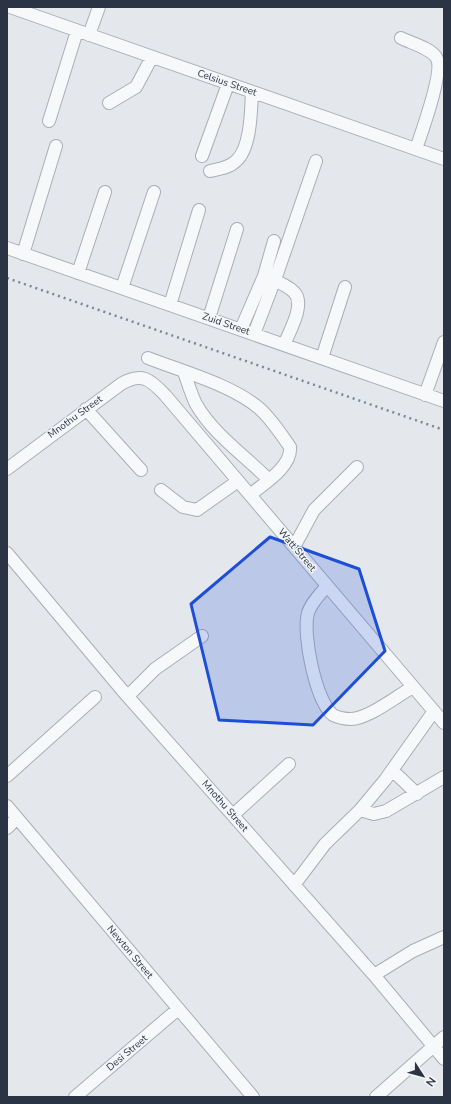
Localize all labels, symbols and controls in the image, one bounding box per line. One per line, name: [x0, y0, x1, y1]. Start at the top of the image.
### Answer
street label: Celsius Street: [195, 66, 259, 100]
street label: Zuid Street: [200, 309, 252, 339]
street label: Mnothu Street: [45, 392, 106, 442]
street label: Watt Street: [275, 525, 320, 575]
street label: Mnothu Street: [199, 777, 252, 835]
street label: Newton Street: [104, 922, 157, 982]
street label: Desi Street: [103, 1031, 151, 1074]
north arrow: [403, 1056, 443, 1096]
text: N: [422, 1074, 439, 1089]

